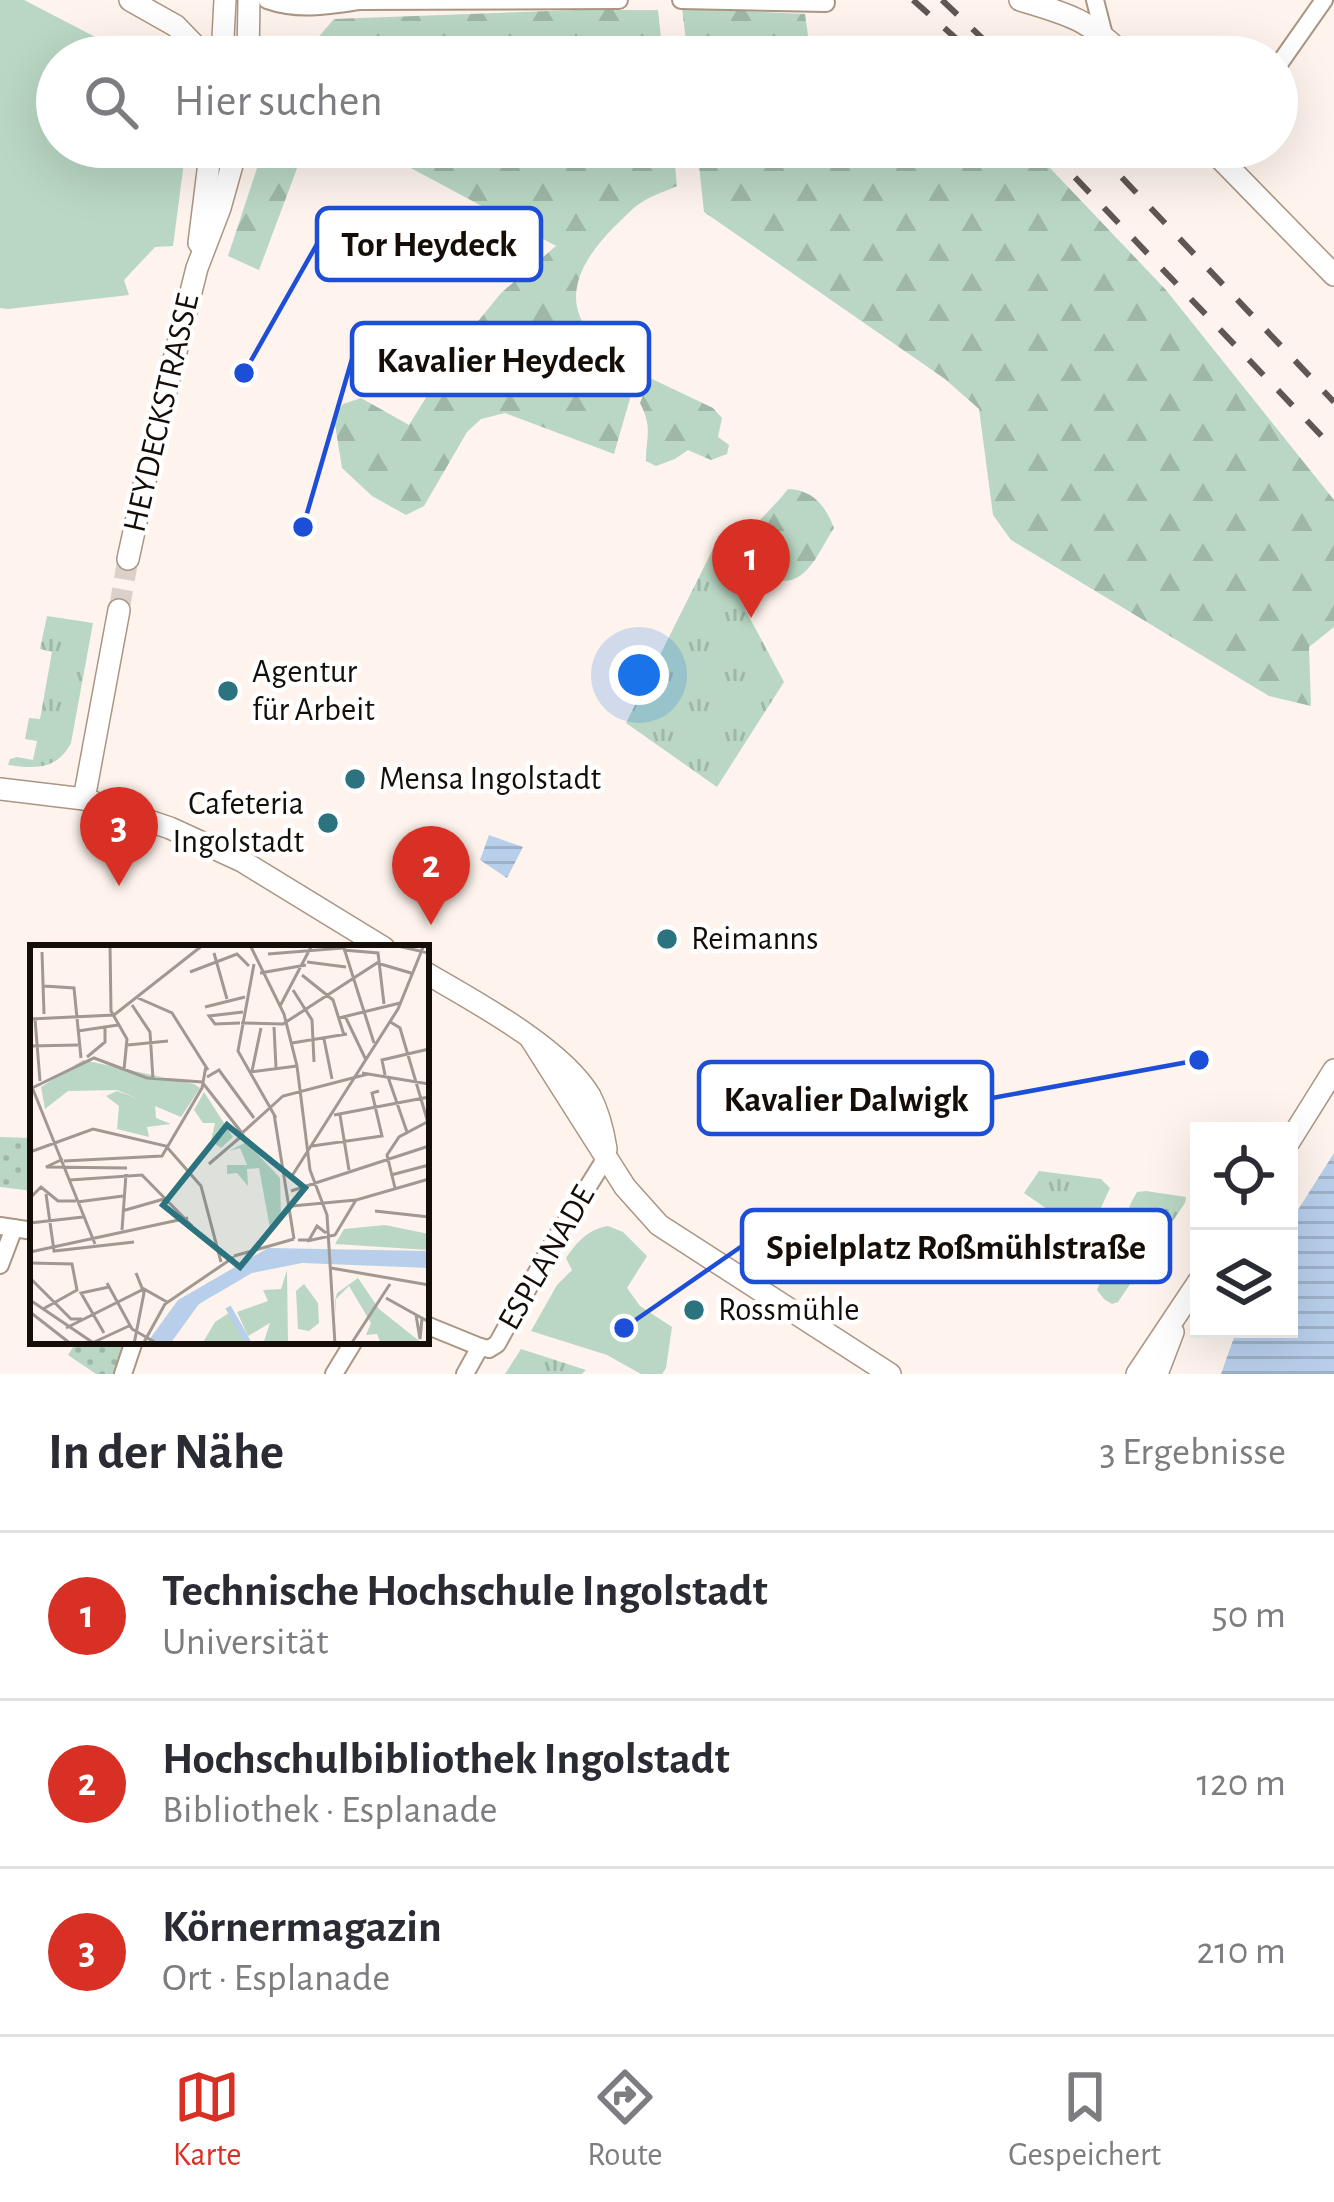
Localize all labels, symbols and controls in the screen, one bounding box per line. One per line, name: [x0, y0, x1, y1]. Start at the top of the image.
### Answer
search box: [36, 36, 1298, 168]
icon: search: [78, 69, 144, 135]
text: Hier suchen: [174, 79, 383, 124]
callout: Tor Heydeck: [317, 208, 541, 280]
text: Tor Heydeck: [341, 227, 517, 263]
street label: HEYDECKSTRASSE: [119, 291, 205, 535]
callout: Kavalier Heydeck: [352, 323, 649, 395]
text: Kavalier Heydeck: [377, 343, 626, 379]
pin: 1: [712, 519, 790, 618]
your location: [609, 645, 669, 705]
place label: Agentur für Arbeit: [252, 656, 375, 727]
marker: Agentur für Arbeit: [215, 678, 241, 704]
place label: Mensa Ingolstadt: [379, 763, 602, 796]
marker: Mensa Ingolstadt: [342, 766, 368, 792]
pin: 3: [80, 787, 158, 886]
place label: Cafeteria Ingolstadt: [172, 788, 304, 859]
marker: Cafeteria Ingolstadt: [315, 810, 341, 836]
pin: 2: [392, 826, 470, 925]
place label: Reimanns: [691, 923, 819, 956]
marker: Reimanns: [654, 926, 680, 952]
inset map: [30, 945, 429, 1344]
callout: Kavalier Dalwigk: [699, 1062, 992, 1134]
text: Kavalier Dalwigk: [724, 1082, 969, 1118]
map controls: [1190, 1122, 1298, 1338]
button: locate: [1190, 1122, 1298, 1230]
street label: ESPLANADE: [493, 1180, 601, 1336]
callout: Spielplatz Roßmühlstraße: [742, 1210, 1170, 1282]
text: Spielplatz Roßmühlstraße: [766, 1230, 1146, 1266]
button: layers: [1190, 1230, 1298, 1338]
place label: Rossmühle: [718, 1294, 860, 1327]
marker: Rossmühle: [681, 1297, 707, 1323]
text: In der Nähe: [48, 1427, 284, 1478]
text: 3 Ergebnisse: [1099, 1433, 1286, 1472]
text: Technische Hochschule Ingolstadt: [162, 1569, 768, 1614]
text: 1: [80, 1596, 94, 1635]
text: 50 m: [1211, 1596, 1286, 1635]
text: Universität: [162, 1623, 328, 1662]
text: Hochschulbibliothek Ingolstadt: [162, 1737, 730, 1782]
text: 2: [78, 1764, 96, 1803]
text: 120 m: [1197, 1764, 1286, 1803]
text: Bibliothek · Esplanade: [162, 1791, 498, 1830]
text: Körnermagazin: [162, 1905, 442, 1950]
text: 3: [79, 1932, 95, 1971]
text: 210 m: [1197, 1932, 1286, 1971]
text: Ort · Esplanade: [162, 1959, 390, 1998]
tab: Karte: [173, 2064, 241, 2176]
tab: Route: [587, 2064, 663, 2176]
tab: Gespeichert: [1008, 2064, 1161, 2176]

